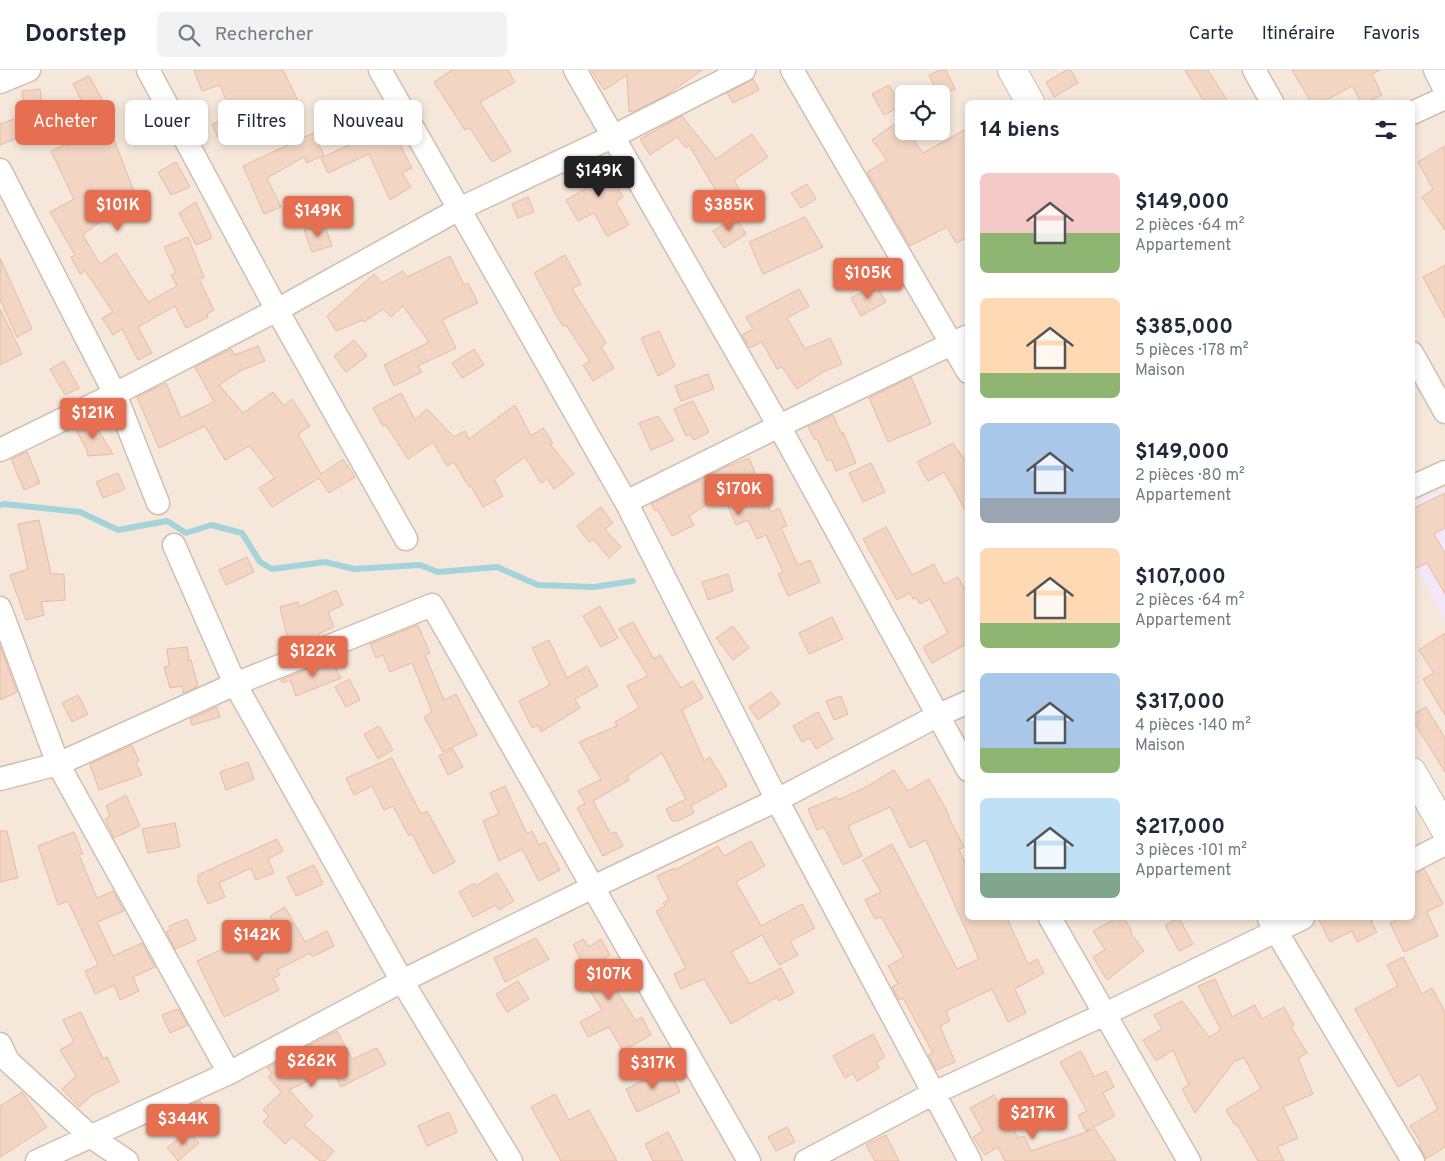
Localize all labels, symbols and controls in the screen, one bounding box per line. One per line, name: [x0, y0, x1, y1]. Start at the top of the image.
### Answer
search box: [157, 12, 507, 57]
text: Doorstep: [25, 20, 127, 50]
icon: search: [175, 21, 203, 49]
text: Rechercher: [215, 23, 313, 47]
text: Carte: [1189, 23, 1234, 46]
text: Itinéraire: [1262, 23, 1335, 46]
text: Favoris: [1363, 23, 1420, 46]
map controls: [895, 85, 950, 140]
button: locate: [895, 85, 950, 140]
chip: Acheter: [15, 100, 115, 145]
chip: Louer: [125, 100, 208, 145]
chip: Filtres: [218, 100, 304, 145]
chip: Nouveau: [314, 100, 422, 145]
icon: filters: [1372, 116, 1400, 144]
text: 14 biens: [980, 117, 1060, 144]
pin: $149K: [564, 156, 634, 198]
text: $149K: [575, 162, 623, 182]
text: $149,000: [1135, 189, 1229, 216]
pin: $101K: [83, 190, 153, 232]
pin: $385K: [694, 190, 764, 232]
icon: home: [1020, 193, 1080, 253]
text: $101K: [96, 196, 140, 216]
pin: $149K: [283, 196, 353, 238]
text: $385K: [704, 196, 754, 216]
text: $149K: [294, 202, 342, 222]
text: 2 pièces · 64 m²: [1135, 216, 1244, 236]
text: Appartement: [1135, 236, 1231, 256]
pin: $105K: [833, 258, 903, 300]
text: $105K: [844, 264, 892, 284]
text: $385,000: [1135, 314, 1233, 341]
icon: home: [1020, 318, 1080, 378]
text: 5 pièces · 178 m²: [1135, 341, 1249, 361]
text: Maison: [1135, 361, 1185, 381]
pin: $121K: [58, 398, 128, 440]
text: $121K: [71, 404, 115, 424]
text: $149,000: [1135, 439, 1229, 466]
icon: home: [1020, 443, 1080, 503]
text: 2 pièces · 80 m²: [1135, 466, 1245, 486]
pin: $170K: [704, 474, 774, 516]
text: $170K: [716, 480, 762, 500]
text: Appartement: [1135, 486, 1231, 506]
text: $107,000: [1135, 564, 1226, 591]
icon: home: [1020, 568, 1080, 628]
text: 2 pièces · 64 m²: [1135, 591, 1244, 611]
text: Appartement: [1135, 611, 1231, 631]
pin: $122K: [278, 636, 348, 678]
text: $122K: [290, 642, 336, 662]
text: $317,000: [1135, 689, 1225, 716]
icon: home: [1020, 693, 1080, 753]
text: 4 pièces · 140 m²: [1135, 716, 1251, 736]
text: Maison: [1135, 736, 1185, 756]
text: $217,000: [1135, 814, 1225, 841]
icon: home: [1020, 818, 1080, 878]
text: 3 pièces · 101 m²: [1135, 841, 1247, 861]
text: Appartement: [1135, 861, 1231, 881]
pin: $142K: [222, 920, 292, 962]
text: $142K: [233, 926, 281, 946]
pin: $107K: [574, 958, 644, 1001]
text: $107K: [586, 965, 632, 985]
pin: $262K: [277, 1046, 347, 1088]
pin: $317K: [618, 1048, 688, 1090]
text: $262K: [287, 1052, 337, 1072]
text: $317K: [630, 1054, 676, 1074]
pin: $217K: [998, 1098, 1068, 1140]
pin: $344K: [148, 1104, 218, 1146]
text: $217K: [1010, 1104, 1056, 1124]
text: $344K: [157, 1110, 209, 1130]

